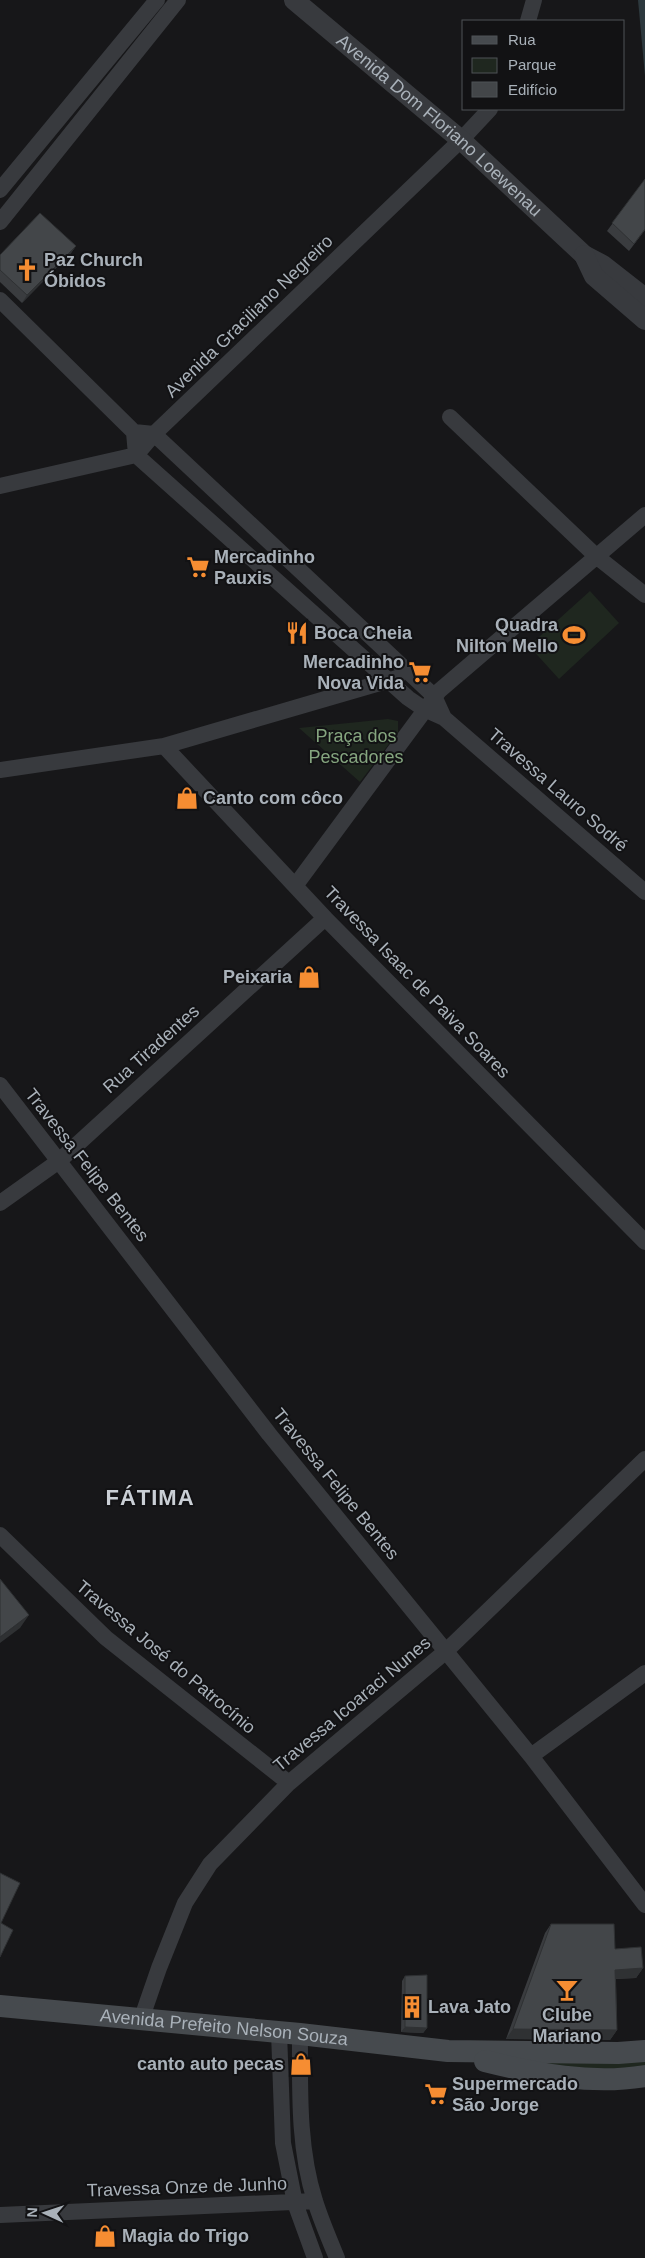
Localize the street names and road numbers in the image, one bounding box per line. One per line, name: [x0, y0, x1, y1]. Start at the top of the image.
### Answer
street label: Avenida Dom Floriano Loewenau: [333, 30, 546, 220]
street label: Avenida Graciliano Negreiro: [161, 231, 337, 401]
street label: Travessa Lauro Sodré: [484, 724, 632, 856]
street label: Travessa Isaac de Paiva Soares: [320, 882, 514, 1082]
street label: Rua Tiradentes: [99, 1001, 203, 1097]
street label: Travessa Felipe Bentes: [21, 1085, 153, 1245]
street label: Travessa Felipe Bentes: [269, 1404, 403, 1564]
street label: Travessa José do Patrocínio: [72, 1576, 260, 1738]
street label: Travessa Icoaraci Nunes: [270, 1633, 434, 1775]
street label: Avenida Prefeito Nelson Souza: [99, 2005, 350, 2050]
street label: Travessa Onze de Junho: [86, 2174, 288, 2200]

